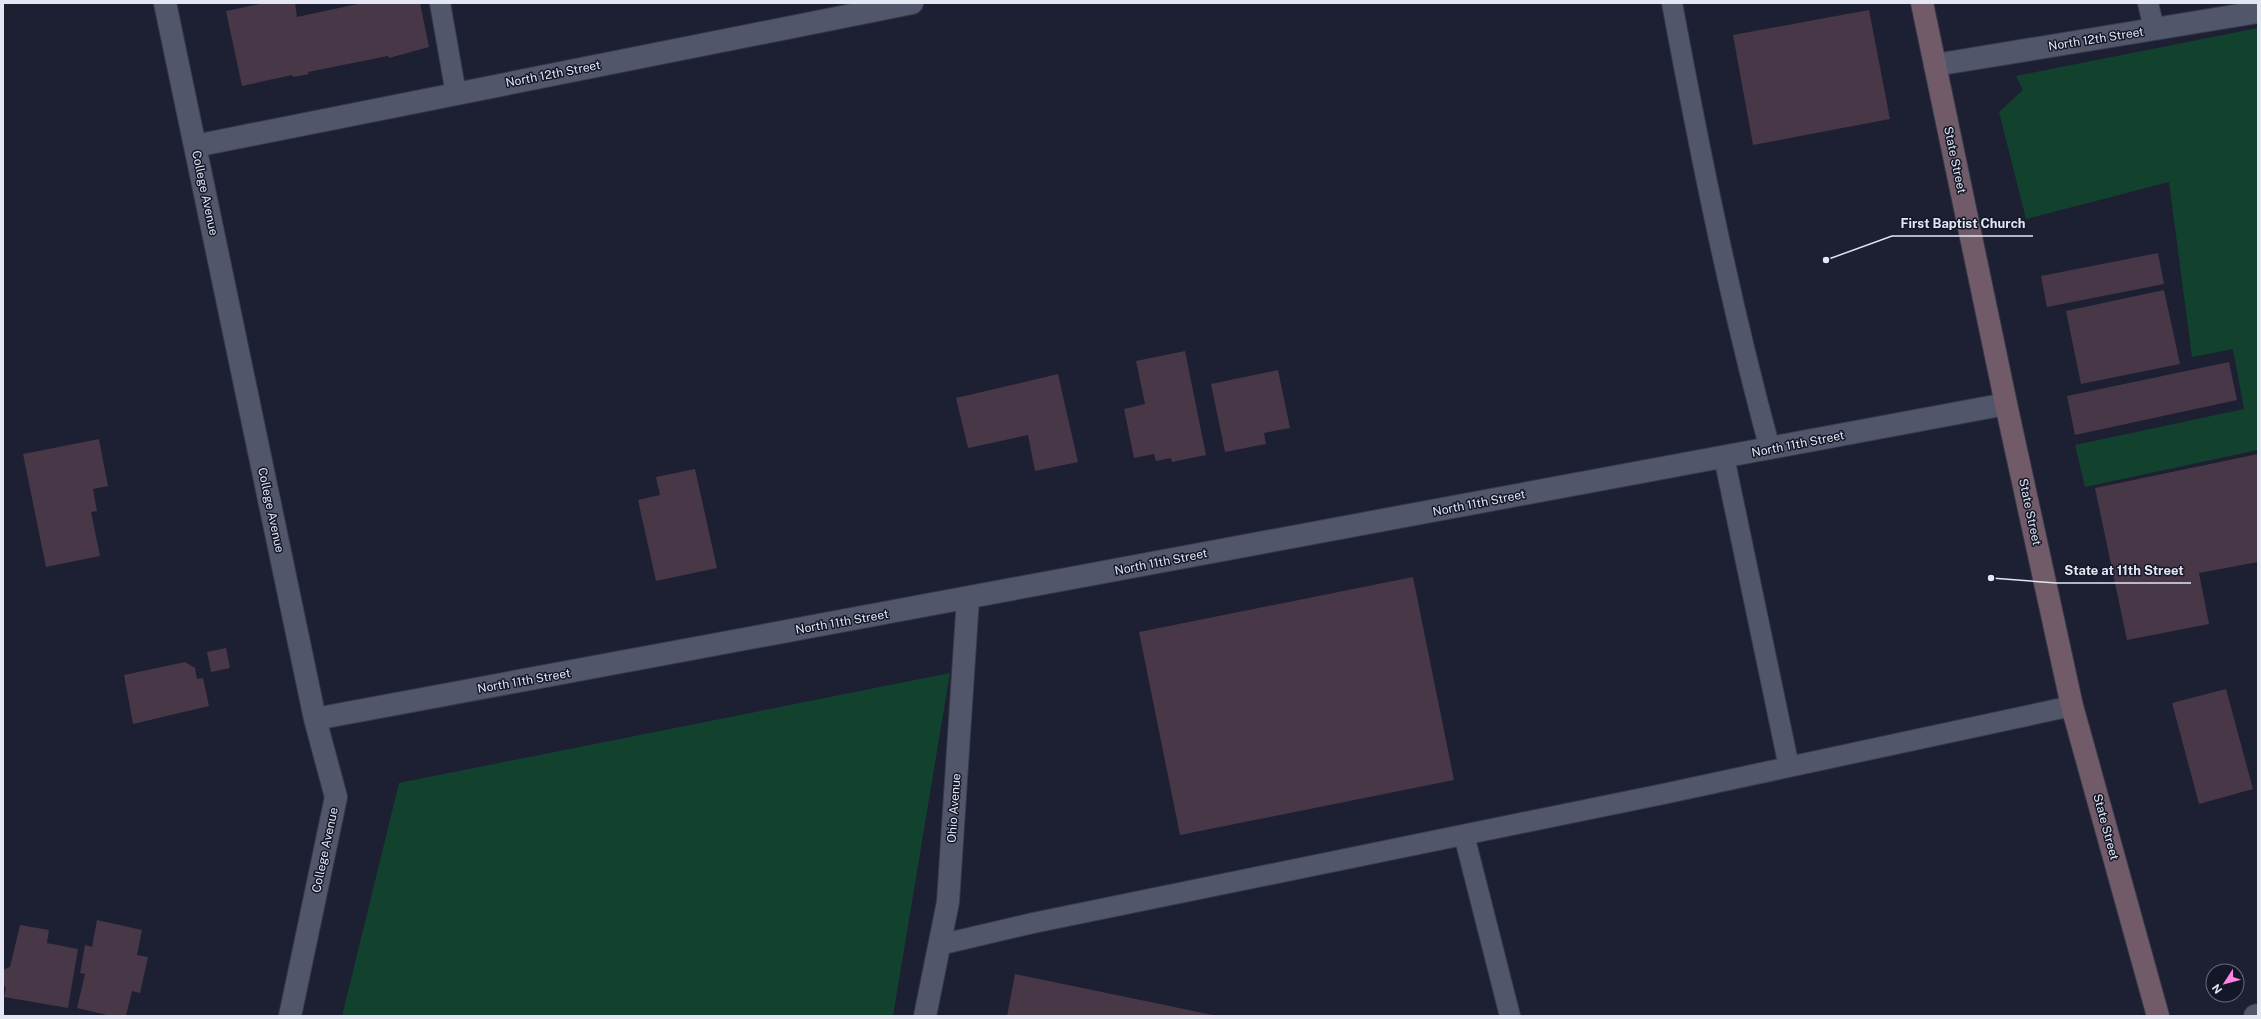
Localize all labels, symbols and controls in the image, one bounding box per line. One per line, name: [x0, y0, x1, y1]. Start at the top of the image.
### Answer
street label: North 12th Street: [2047, 24, 2145, 53]
street label: North 12th Street: [504, 58, 602, 90]
street label: State Street: [1941, 125, 1969, 195]
street label: College Avenue: [189, 149, 221, 237]
callout: First Baptist Church: [1892, 211, 2033, 236]
text: First Baptist Church: [1901, 216, 2025, 231]
street label: North 11th Street: [1750, 428, 1846, 460]
street label: College Avenue: [255, 466, 287, 554]
street label: State Street: [2016, 477, 2044, 547]
street label: North 11th Street: [1431, 487, 1527, 519]
street label: North 11th Street: [1113, 546, 1209, 578]
callout: State at 11th Street: [2056, 558, 2191, 583]
text: State at 11th Street: [2064, 563, 2184, 578]
street label: North 11th Street: [794, 607, 890, 637]
street label: North 11th Street: [476, 666, 572, 696]
street label: Ohio Avenue: [945, 773, 963, 843]
street label: State Street: [2090, 792, 2122, 862]
street label: College Avenue: [309, 806, 341, 894]
north arrow: [2205, 963, 2245, 1003]
text: N: [2210, 982, 2224, 996]

